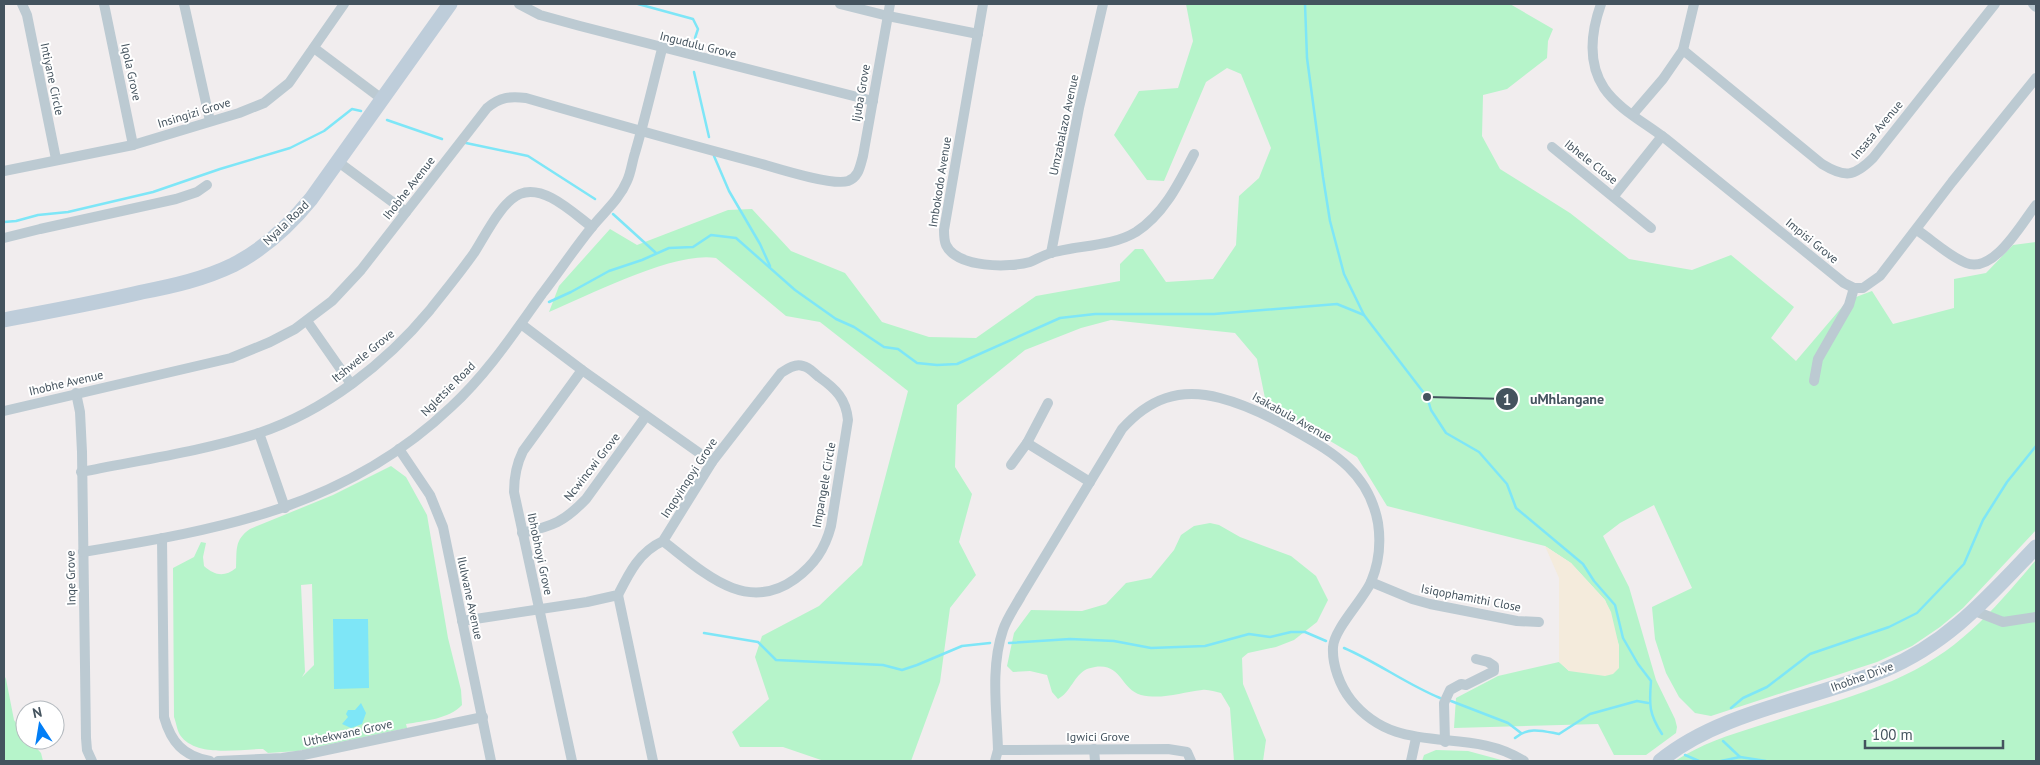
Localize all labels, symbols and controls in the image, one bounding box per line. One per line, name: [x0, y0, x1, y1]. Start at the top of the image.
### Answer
street label: Ingudulu Grove: [658, 28, 738, 61]
street label: Intiyane Circle: [37, 41, 68, 117]
street label: Iqola Grove: [118, 42, 145, 102]
street label: Ijuba Grove: [848, 63, 873, 123]
street label: Umzabalazo Avenue: [1045, 73, 1082, 177]
street label: Insingizi Grove: [155, 94, 232, 131]
street label: Insasa Avenue: [1848, 97, 1906, 162]
street label: Imbokodo Avenue: [925, 136, 954, 228]
street label: Ibhele Close: [1562, 136, 1621, 187]
street label: Ihobhe Avenue: [379, 153, 438, 222]
street label: Nyala Road: [260, 197, 312, 248]
street label: Impisi Grove: [1783, 215, 1842, 267]
street label: Itshwele Grove: [328, 326, 397, 385]
street label: Ngletsie Road: [417, 358, 478, 419]
street label: Ihobhe Avenue: [27, 367, 105, 398]
callout: uMhlangane: [1495, 385, 1614, 414]
street label: Isakabula Avenue: [1250, 388, 1335, 445]
text: 1: [1503, 390, 1511, 409]
text: uMhlangane: [1530, 390, 1604, 408]
street label: Ncwincwi Grove: [560, 430, 623, 504]
street label: Inqoyinqoyi Grove: [657, 435, 720, 521]
street label: Impangele Circle: [809, 441, 838, 529]
street label: Ibhobhoyi Grove: [524, 511, 557, 596]
street label: Inqe Grove: [63, 550, 78, 606]
street label: Ilulwane Avenue: [454, 555, 487, 641]
street label: Isiqophamithi Close: [1420, 580, 1522, 615]
street label: Ihobhe Drive: [1828, 658, 1895, 695]
north arrow: [15, 700, 65, 750]
text: N: [31, 703, 44, 722]
street label: Uthekwane Grove: [302, 716, 394, 749]
scale bar: [1865, 718, 2002, 750]
text: 100 m: [1872, 725, 1913, 744]
street label: Igwici Grove: [1066, 729, 1130, 744]

